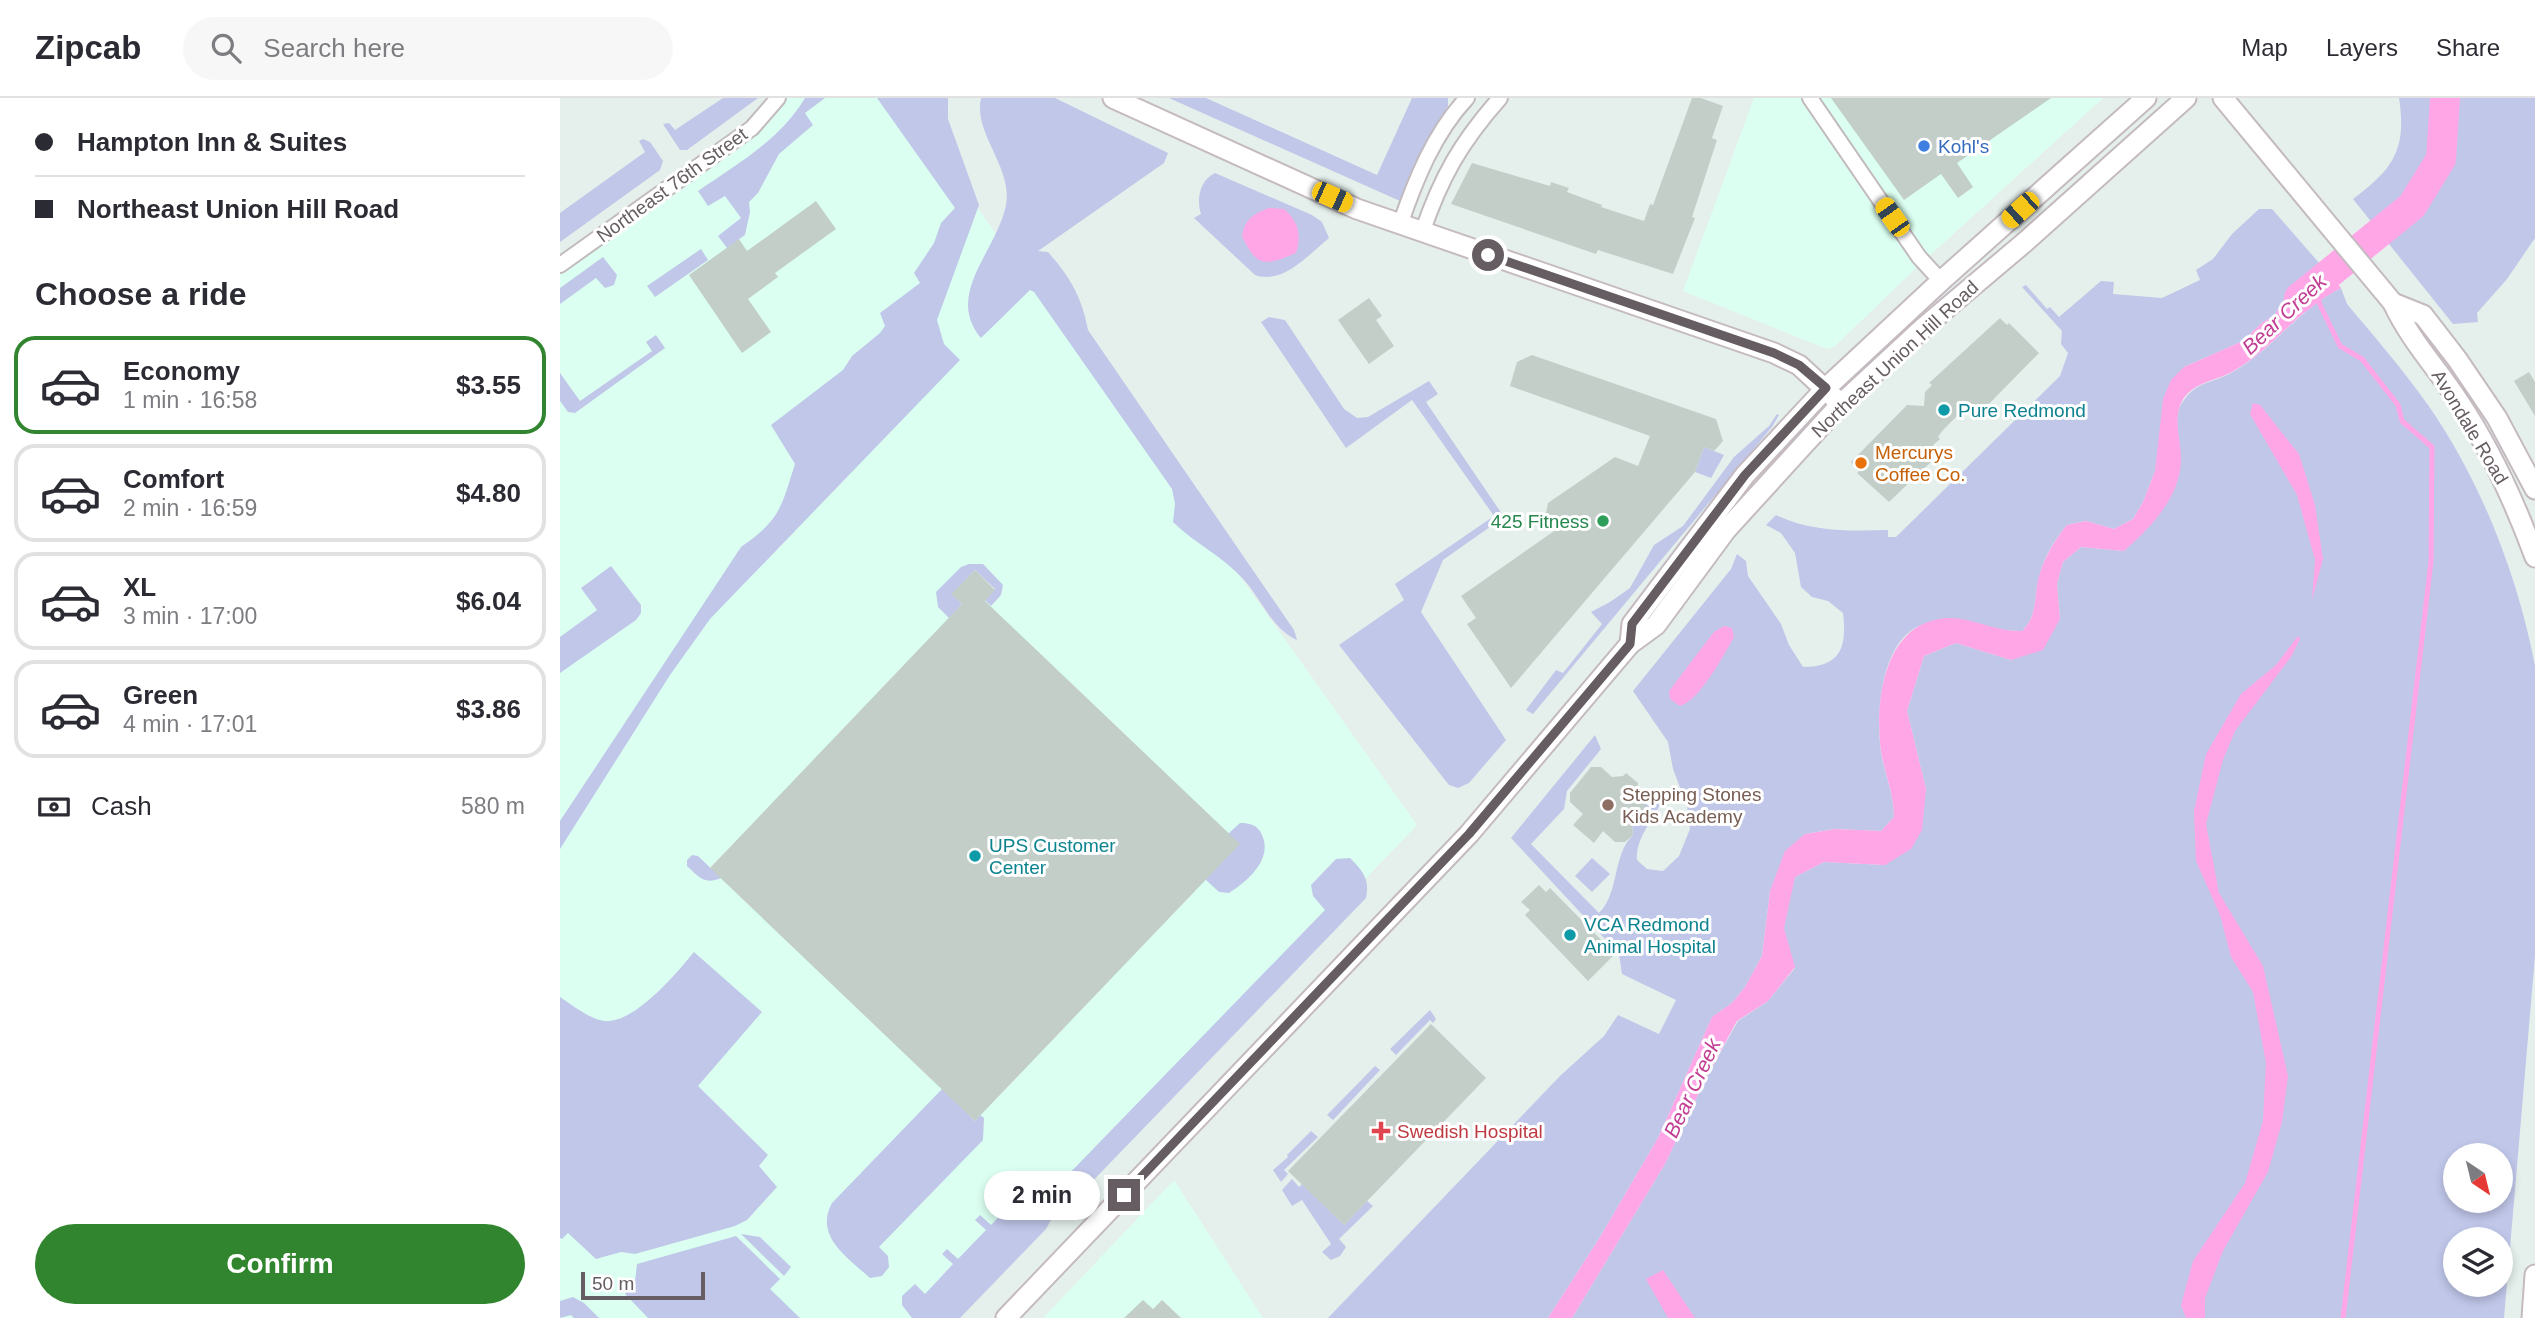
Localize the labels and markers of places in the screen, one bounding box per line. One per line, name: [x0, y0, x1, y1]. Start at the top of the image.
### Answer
place label: Kohl's: [1938, 136, 1989, 157]
marker: Kohl's: [1916, 138, 1932, 154]
place label: Pure Redmond: [1958, 400, 2086, 421]
marker: Pure Redmond: [1936, 402, 1952, 418]
place label: Mercurys Coffee Co.: [1875, 442, 1965, 485]
marker: Mercurys Coffee Co.: [1853, 455, 1869, 471]
place label: 425 Fitness: [1491, 511, 1589, 532]
marker: 425 Fitness: [1595, 513, 1611, 529]
place label: Stepping Stones Kids Academy: [1622, 784, 1761, 827]
marker: Stepping Stones Kids Academy: [1600, 797, 1616, 813]
place label: UPS Customer Center: [989, 835, 1116, 878]
marker: UPS Customer Center: [967, 848, 983, 864]
place label: VCA Redmond Animal Hospital: [1584, 914, 1716, 957]
marker: VCA Redmond Animal Hospital: [1562, 927, 1578, 943]
marker: Swedish Hospital: [1371, 1121, 1391, 1141]
place label: Swedish Hospital: [1397, 1121, 1543, 1142]

